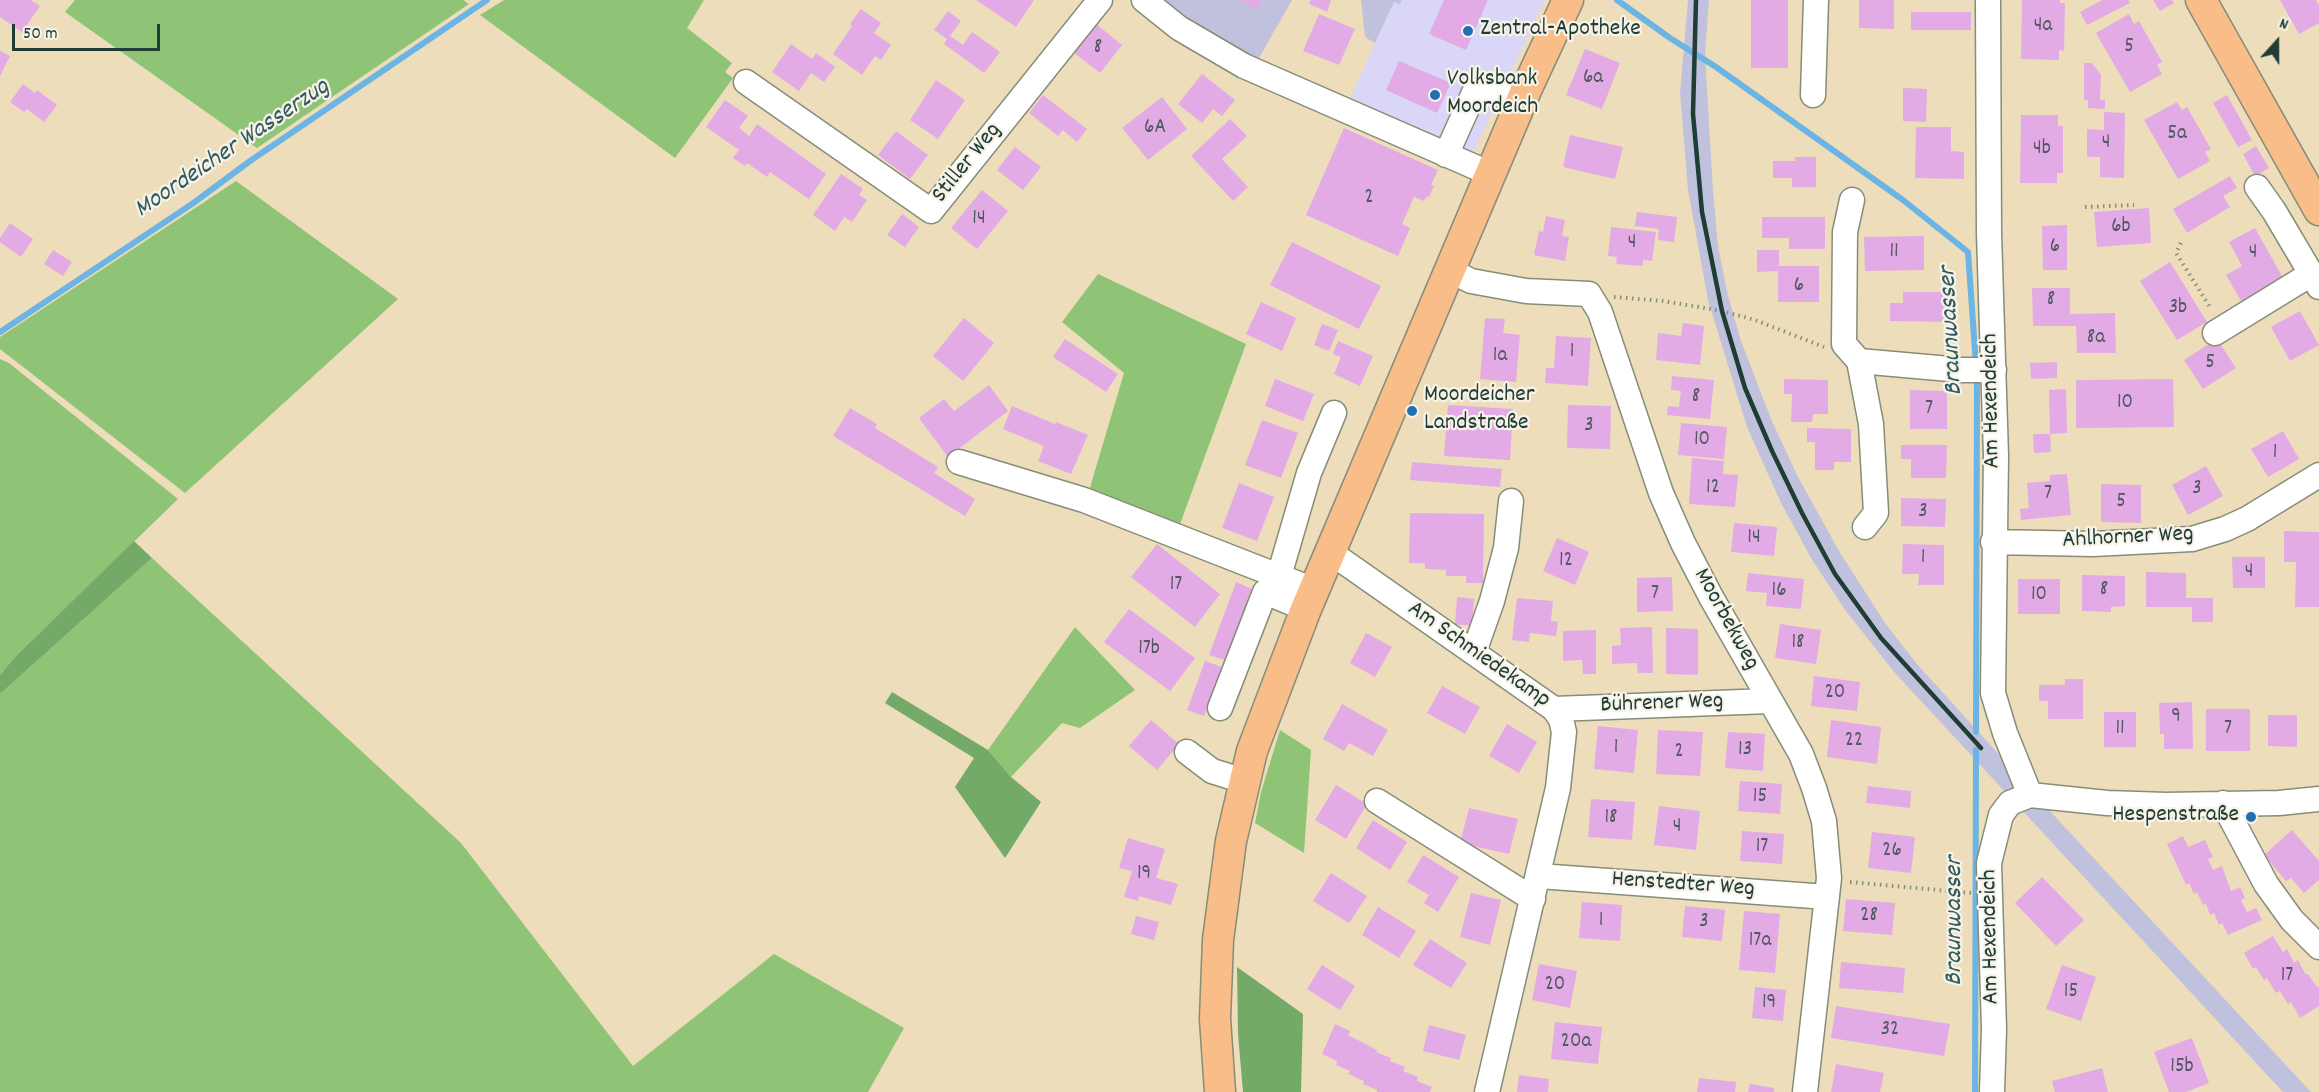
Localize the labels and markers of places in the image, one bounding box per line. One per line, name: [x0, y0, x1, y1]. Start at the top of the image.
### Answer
place label: Zentral-Apotheke: [1480, 17, 1641, 45]
marker: Zentral-Apotheke: [1461, 24, 1475, 38]
place label: Volksbank Moordeich: [1447, 67, 1538, 123]
marker: Volksbank Moordeich: [1428, 88, 1442, 102]
place label: Moordeicher Landstraße: [1424, 383, 1535, 439]
marker: Moordeicher Landstraße: [1405, 404, 1419, 418]
place label: Hespenstraße: [2112, 803, 2239, 831]
marker: Hespenstraße: [2244, 810, 2258, 824]

